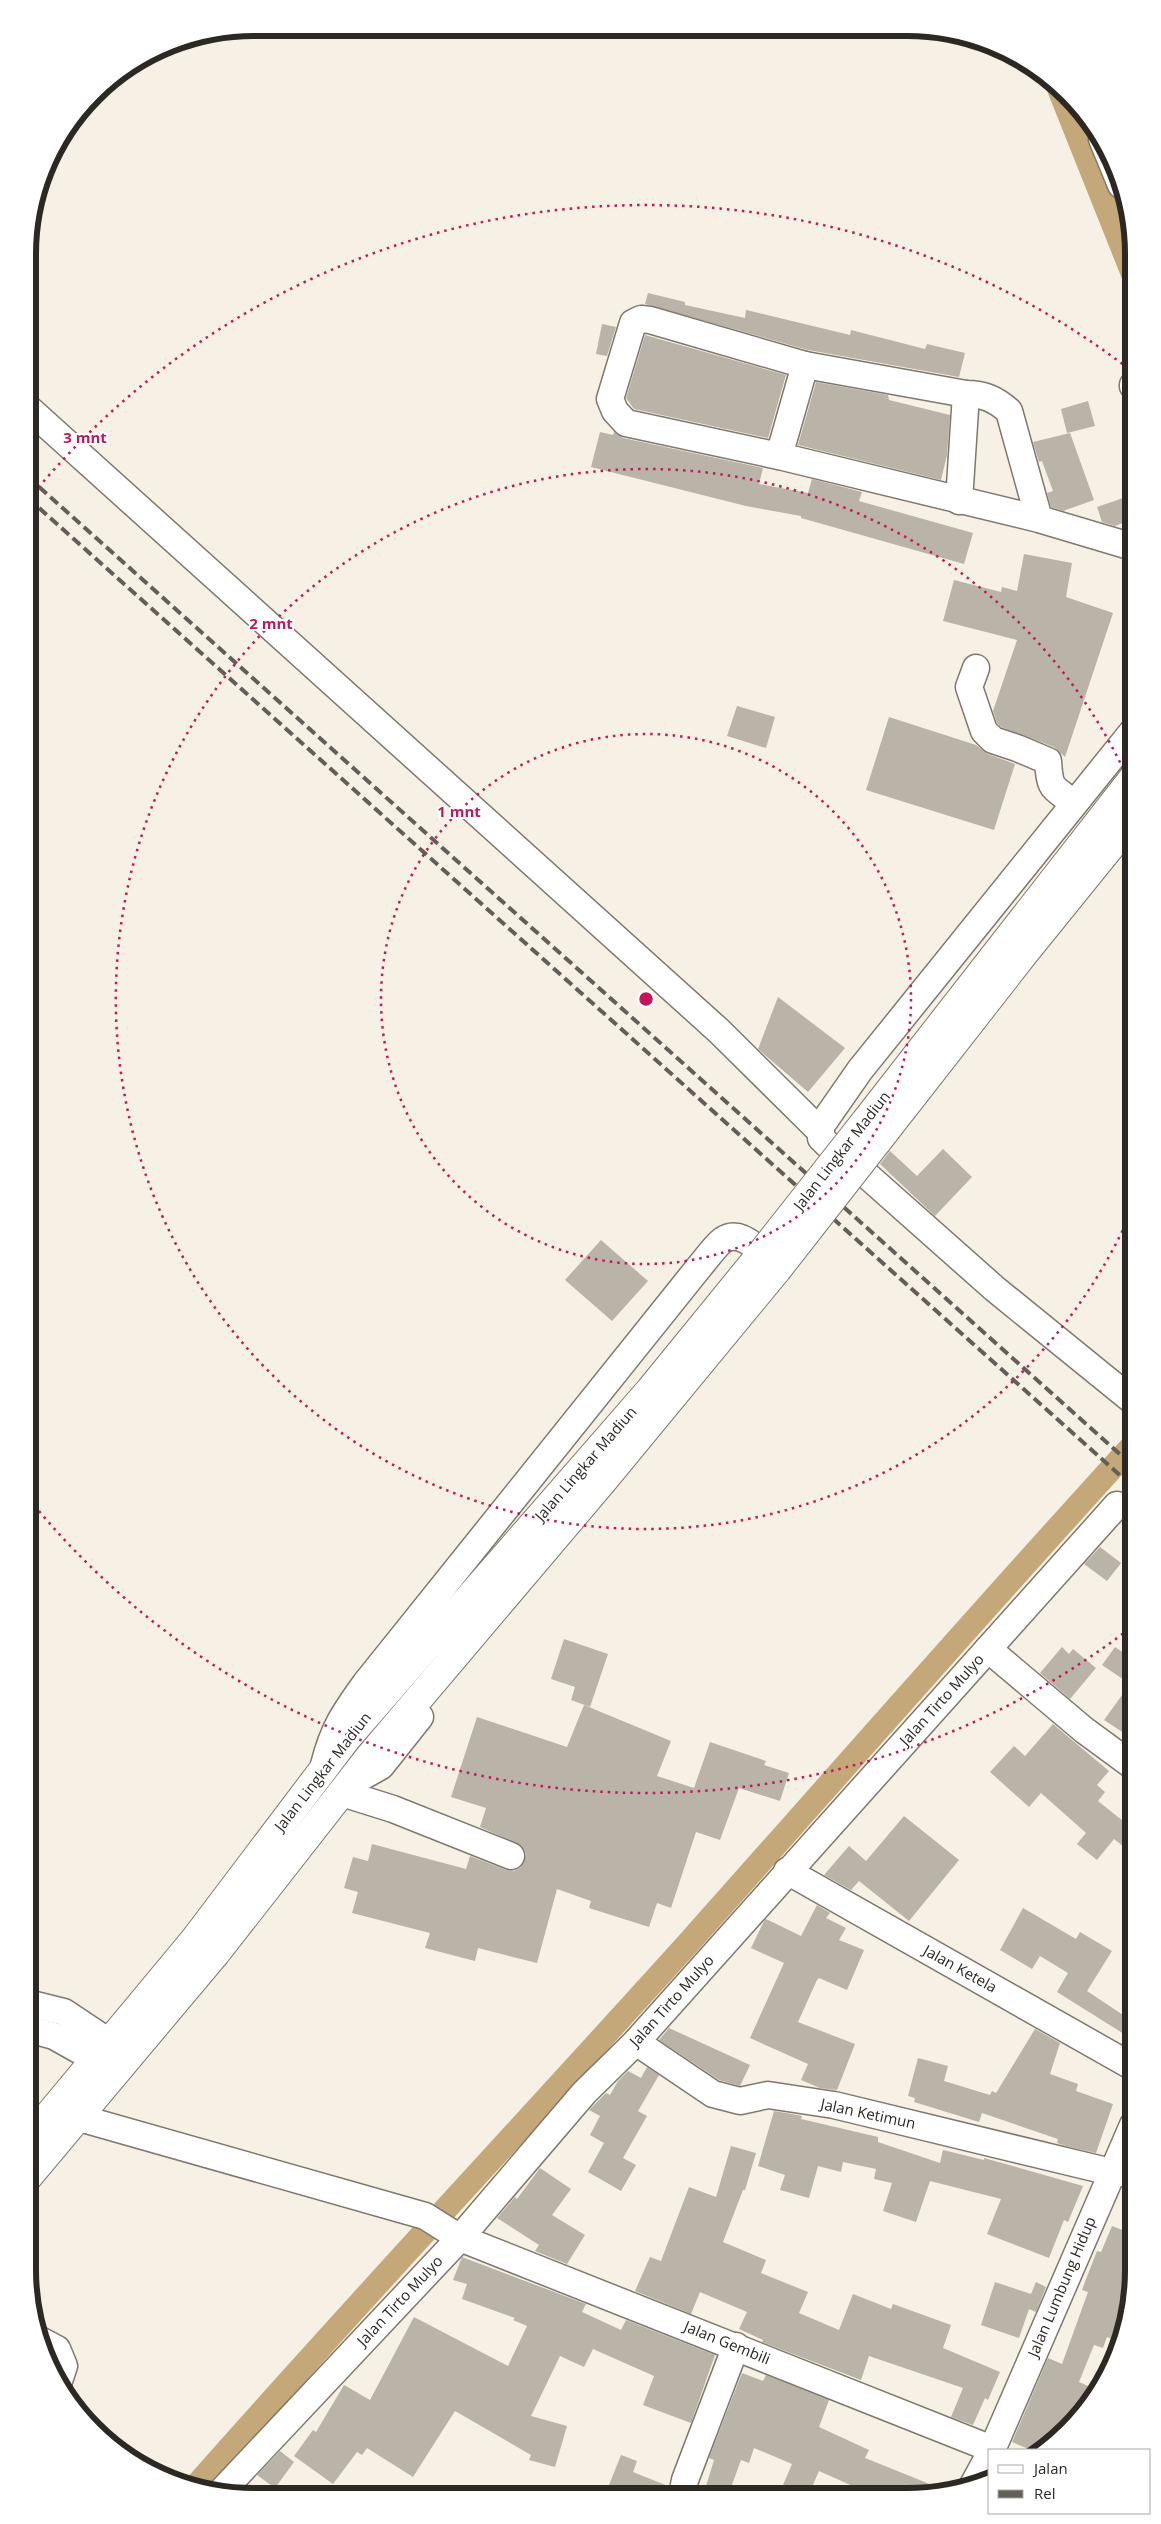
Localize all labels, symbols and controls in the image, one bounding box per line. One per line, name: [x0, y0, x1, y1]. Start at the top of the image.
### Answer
text: 3 mnt: [63, 427, 107, 447]
text: 2 mnt: [249, 613, 293, 633]
text: 1 mnt: [437, 801, 481, 821]
centre of rings: [637, 990, 655, 1008]
street label: Jalan Lingkar Madiun: [787, 1087, 894, 1216]
street label: Jalan Lingkar Madiun: [528, 1402, 641, 1527]
street label: Jalan Tirto Mulyo: [893, 1649, 988, 1751]
street label: Jalan Lingkar Madiun: [268, 1708, 375, 1837]
street label: Jalan Ketela: [918, 1939, 1001, 1997]
street label: Jalan Tirto Mulyo: [623, 1950, 718, 2052]
street label: Jalan Ketimun: [817, 2093, 918, 2133]
street label: Jalan Lumbung Hidup: [1022, 2213, 1100, 2362]
street label: Jalan Tirto Mulyo: [351, 2251, 446, 2351]
street label: Jalan Gembili: [679, 2315, 773, 2368]
legend: [988, 2449, 1151, 2514]
text: Jalan: [1032, 2458, 1068, 2478]
text: Rel: [1034, 2483, 1055, 2503]

